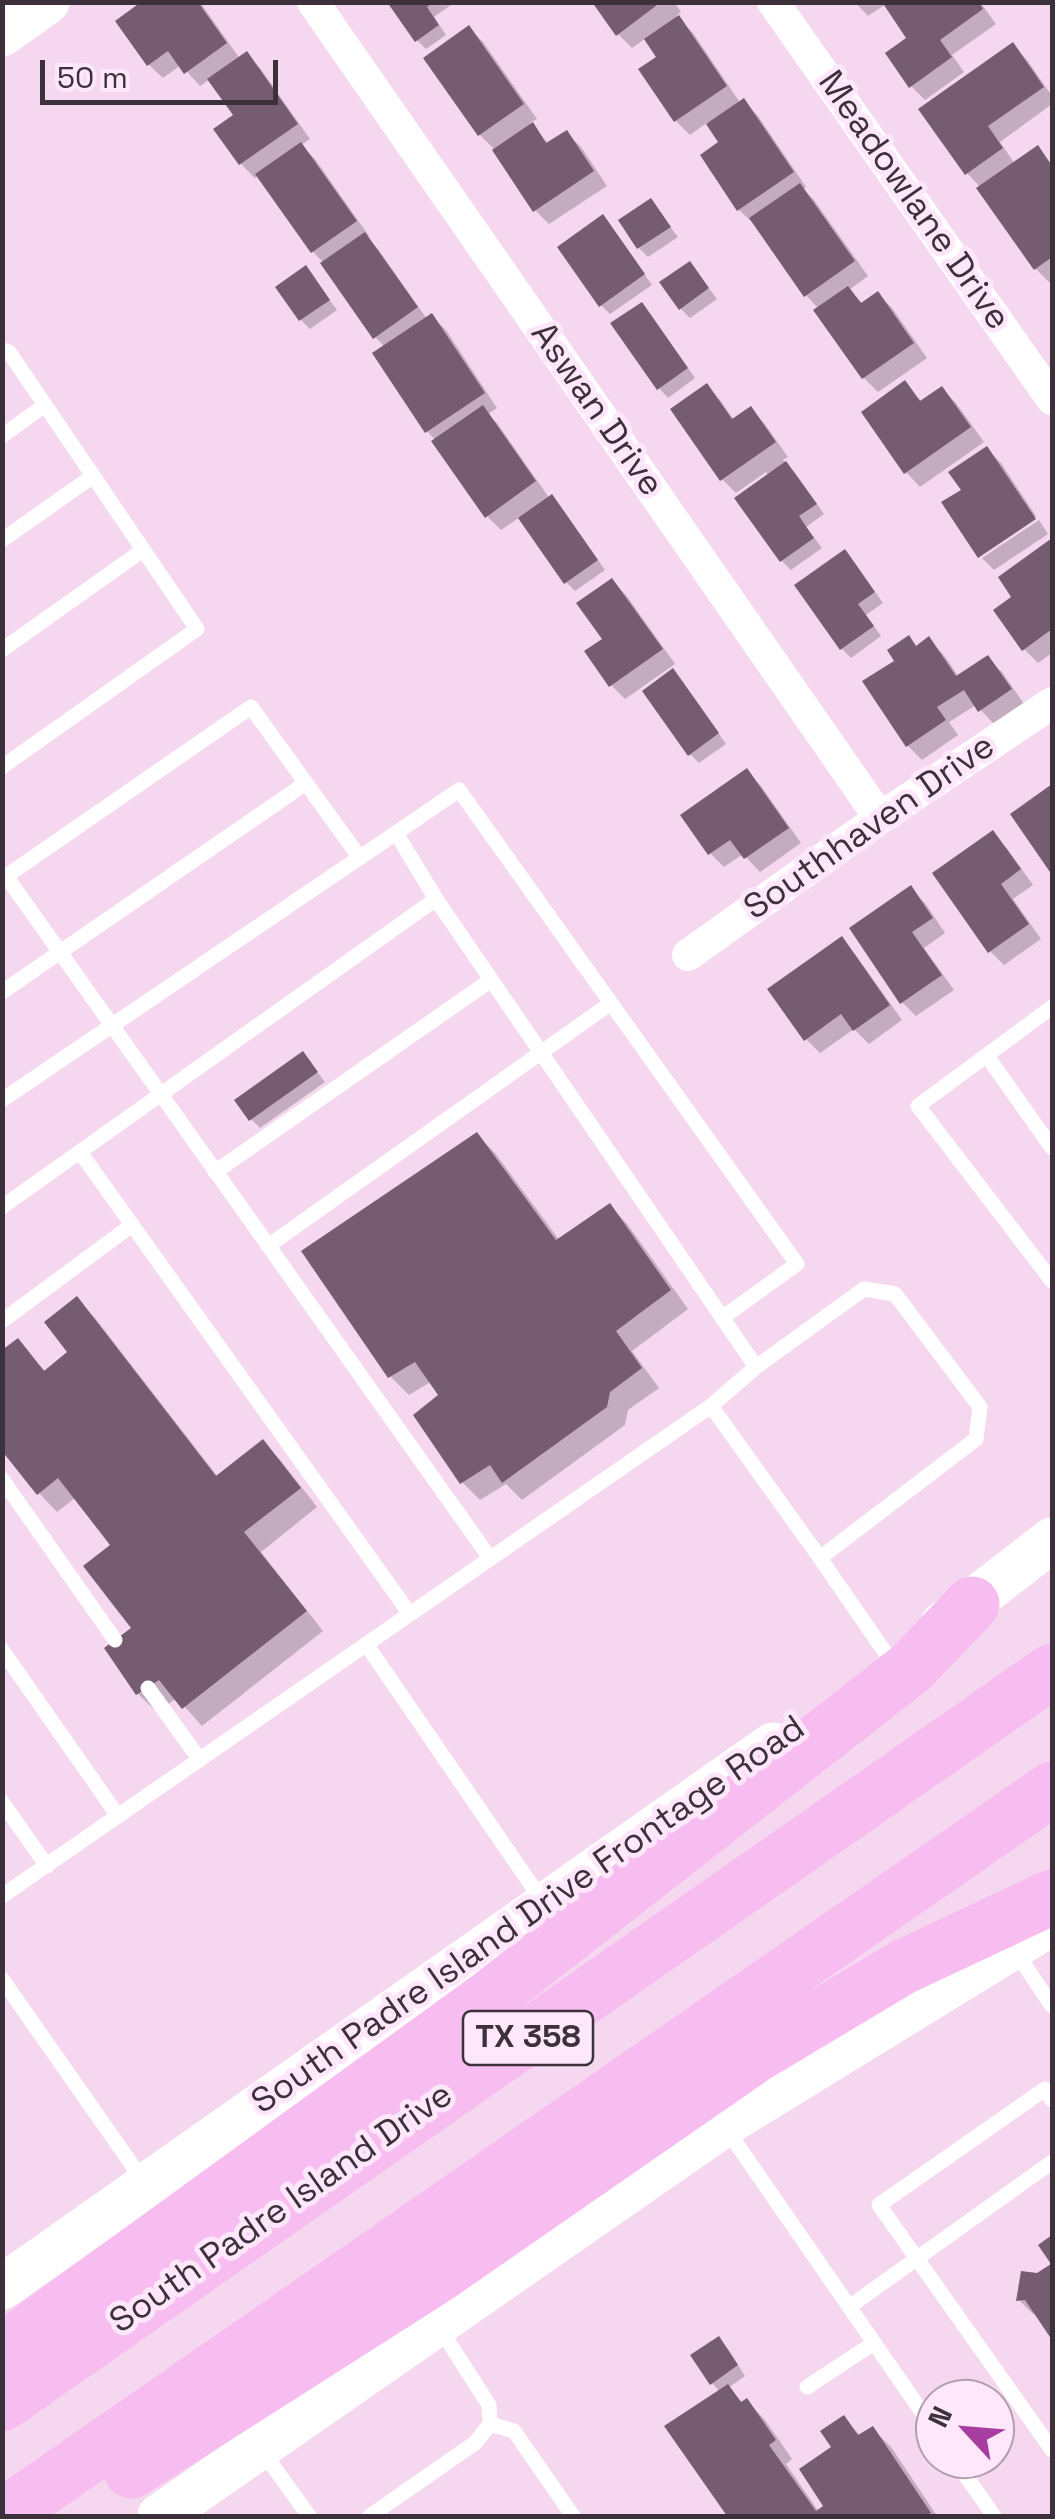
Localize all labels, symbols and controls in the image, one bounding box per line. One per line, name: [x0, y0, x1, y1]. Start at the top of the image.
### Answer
scale bar: [45, 40, 282, 102]
text: 50 m: [57, 58, 128, 97]
street label: Meadowlane Drive: [808, 64, 1018, 338]
street label: Aswan Drive: [521, 315, 671, 505]
street label: Southhaven Drive: [737, 726, 1003, 930]
street label: South Padre Island Drive Frontage Road: [244, 1708, 814, 2124]
road number: TX 358: [463, 2011, 593, 2065]
street label: South Padre Island Drive: [103, 2075, 461, 2343]
north arrow: [915, 2379, 1015, 2479]
text: N: [920, 2400, 960, 2433]

